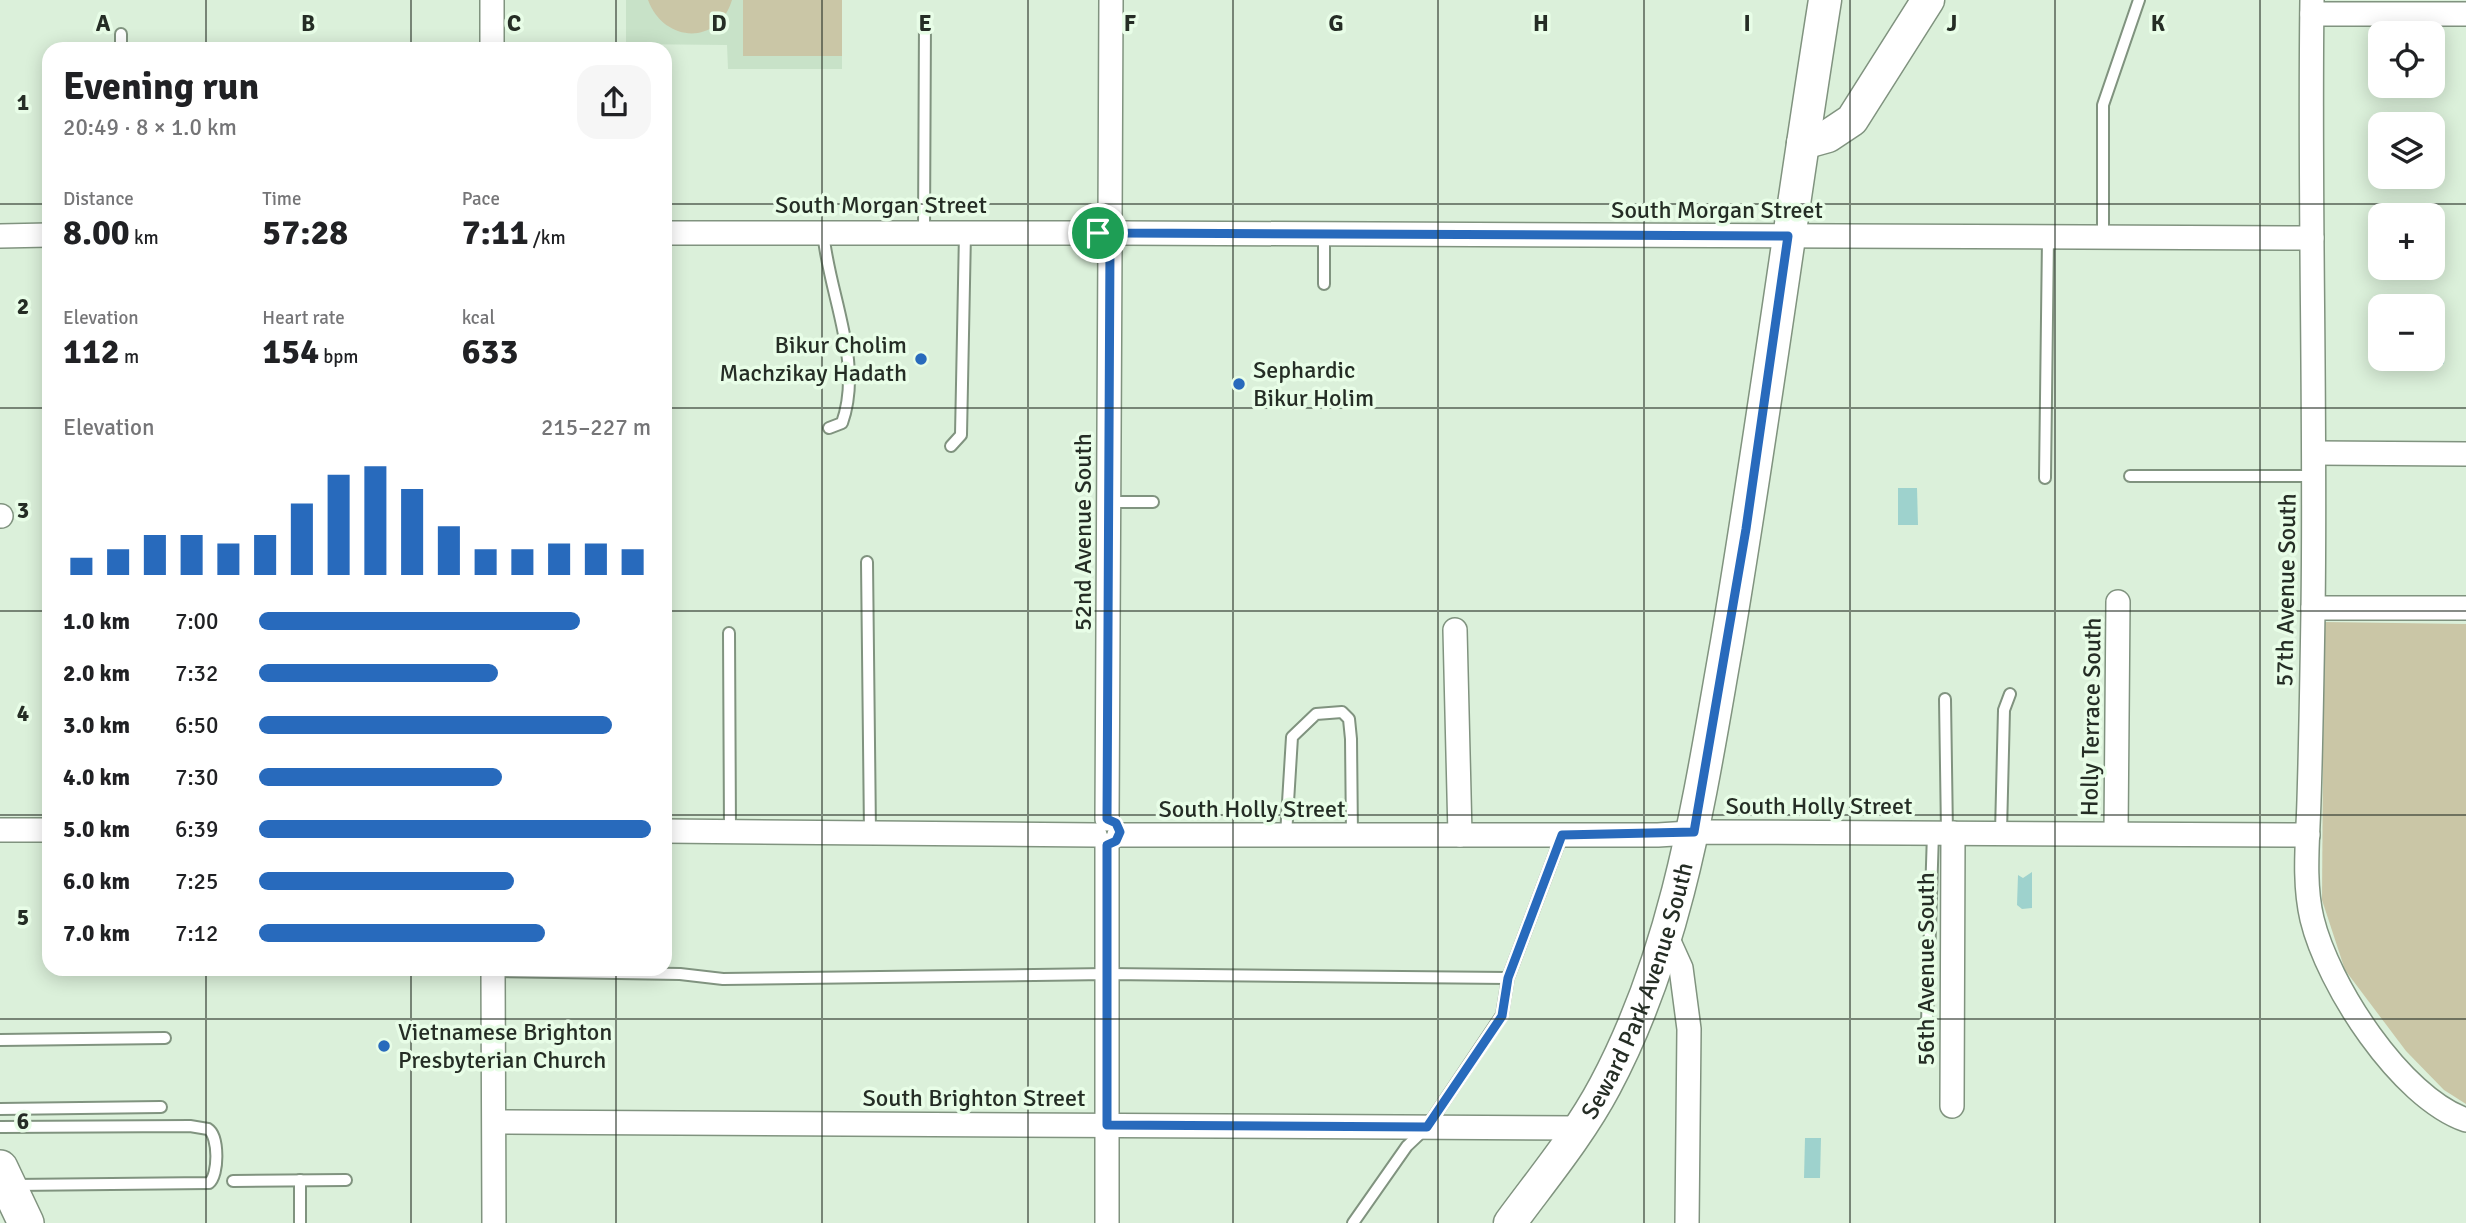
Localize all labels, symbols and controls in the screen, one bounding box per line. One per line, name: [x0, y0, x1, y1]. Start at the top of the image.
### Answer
text: A: [96, 9, 111, 38]
text: B: [301, 9, 315, 38]
text: C: [507, 9, 521, 38]
text: D: [711, 9, 727, 38]
text: E: [918, 9, 932, 38]
text: F: [1124, 9, 1136, 38]
text: G: [1328, 9, 1344, 38]
text: H: [1533, 9, 1549, 38]
text: I: [1743, 9, 1751, 38]
text: J: [1947, 9, 1957, 38]
text: K: [2151, 9, 2166, 38]
map controls: [2368, 21, 2445, 371]
button: locate: [2368, 21, 2445, 98]
text: Evening run: [63, 63, 259, 110]
button: share: [577, 65, 651, 139]
text: 1: [17, 88, 29, 117]
button: layers: [2368, 112, 2445, 189]
text: 20:49 · 8 × 1.0 km: [63, 113, 237, 142]
text: Distance: [63, 187, 134, 211]
text: Time: [262, 187, 301, 211]
text: Pace: [462, 187, 500, 211]
street label: South Morgan Street: [775, 190, 987, 220]
street label: South Morgan Street: [1611, 195, 1823, 225]
pin: [1068, 203, 1128, 263]
button: +: [2368, 203, 2445, 280]
text: 8.00: [63, 211, 130, 254]
text: 57:28: [262, 211, 348, 254]
text: 7:11: [462, 211, 529, 254]
icon: arrive: [1079, 214, 1117, 252]
text: km: [130, 226, 159, 250]
text: /km: [529, 226, 566, 250]
text: 2: [17, 292, 29, 321]
button: −: [2368, 294, 2445, 371]
text: Elevation: [63, 306, 139, 330]
text: Heart rate: [262, 306, 345, 330]
text: kcal: [462, 306, 495, 330]
text: 112: [63, 330, 120, 373]
text: 154: [262, 330, 319, 373]
text: 633: [462, 330, 518, 373]
place label: Bikur Cholim Machzikay Hadath: [719, 330, 907, 388]
text: m: [120, 345, 139, 369]
text: bpm: [319, 345, 358, 369]
marker: Bikur Cholim Machzikay Hadath: [913, 351, 929, 367]
place label: Sephardic Bikur Holim: [1253, 355, 1374, 413]
marker: Sephardic Bikur Holim: [1231, 376, 1247, 392]
text: Elevation: [63, 413, 155, 442]
text: 215–227 m: [541, 413, 651, 442]
street label: 52nd Avenue South: [1068, 433, 1098, 631]
street label: 57th Avenue South: [2269, 493, 2303, 687]
text: 3: [17, 496, 29, 525]
text: 1.0 km: [63, 607, 130, 636]
text: 7:00: [175, 607, 218, 636]
street label: Holly Terrace South: [2074, 617, 2108, 817]
text: 2.0 km: [63, 659, 130, 688]
text: 7:32: [175, 659, 218, 688]
text: 4: [17, 699, 29, 728]
text: 3.0 km: [63, 711, 130, 740]
text: 6:50: [175, 711, 218, 740]
text: 4.0 km: [63, 763, 130, 792]
text: 7:30: [175, 763, 218, 792]
street label: South Holly Street: [1726, 791, 1912, 821]
street label: South Holly Street: [1159, 794, 1345, 824]
text: 5.0 km: [63, 815, 130, 844]
text: 6:39: [175, 815, 218, 844]
street label: Seward Park Avenue South: [1574, 859, 1700, 1125]
text: 6.0 km: [63, 867, 130, 896]
text: 7:25: [175, 867, 218, 896]
street label: 56th Avenue South: [1911, 872, 1941, 1066]
text: 5: [17, 903, 29, 932]
text: 7.0 km: [63, 919, 130, 948]
text: 7:12: [175, 919, 218, 948]
place label: Vietnamese Brighton Presbyterian Church: [398, 1017, 612, 1075]
marker: Vietnamese Brighton Presbyterian Church: [376, 1038, 392, 1054]
street label: South Brighton Street: [863, 1083, 1085, 1113]
text: 6: [17, 1107, 29, 1136]

